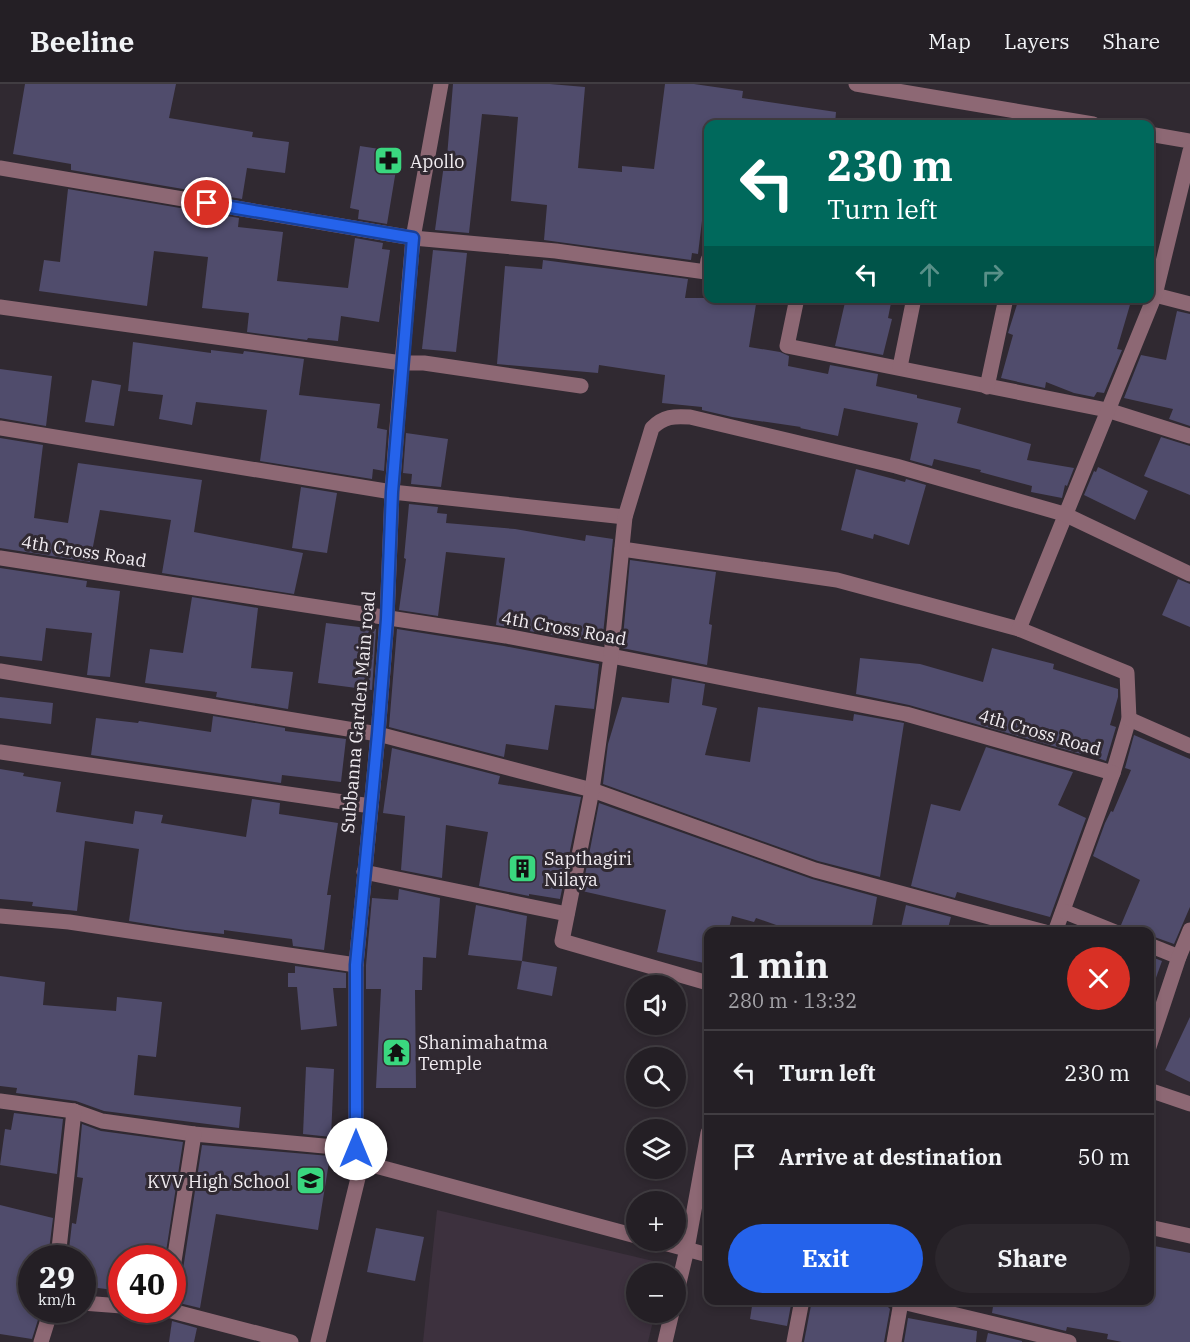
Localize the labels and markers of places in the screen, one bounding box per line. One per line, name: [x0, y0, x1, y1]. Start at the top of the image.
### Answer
pharmacy icon: Apollo: [373, 145, 405, 177]
place label: Apollo: [410, 150, 465, 173]
pin: [181, 177, 232, 228]
place label: Sapthagiri Nilaya: [544, 847, 632, 891]
building icon: Sapthagiri Nilaya: [507, 852, 539, 884]
place label: Shanimahatma Temple: [418, 1031, 548, 1075]
temple icon: Shanimahatma Temple: [381, 1036, 413, 1068]
school or university icon: KVV High School: [295, 1165, 327, 1197]
place label: KVV High School: [147, 1170, 290, 1193]

